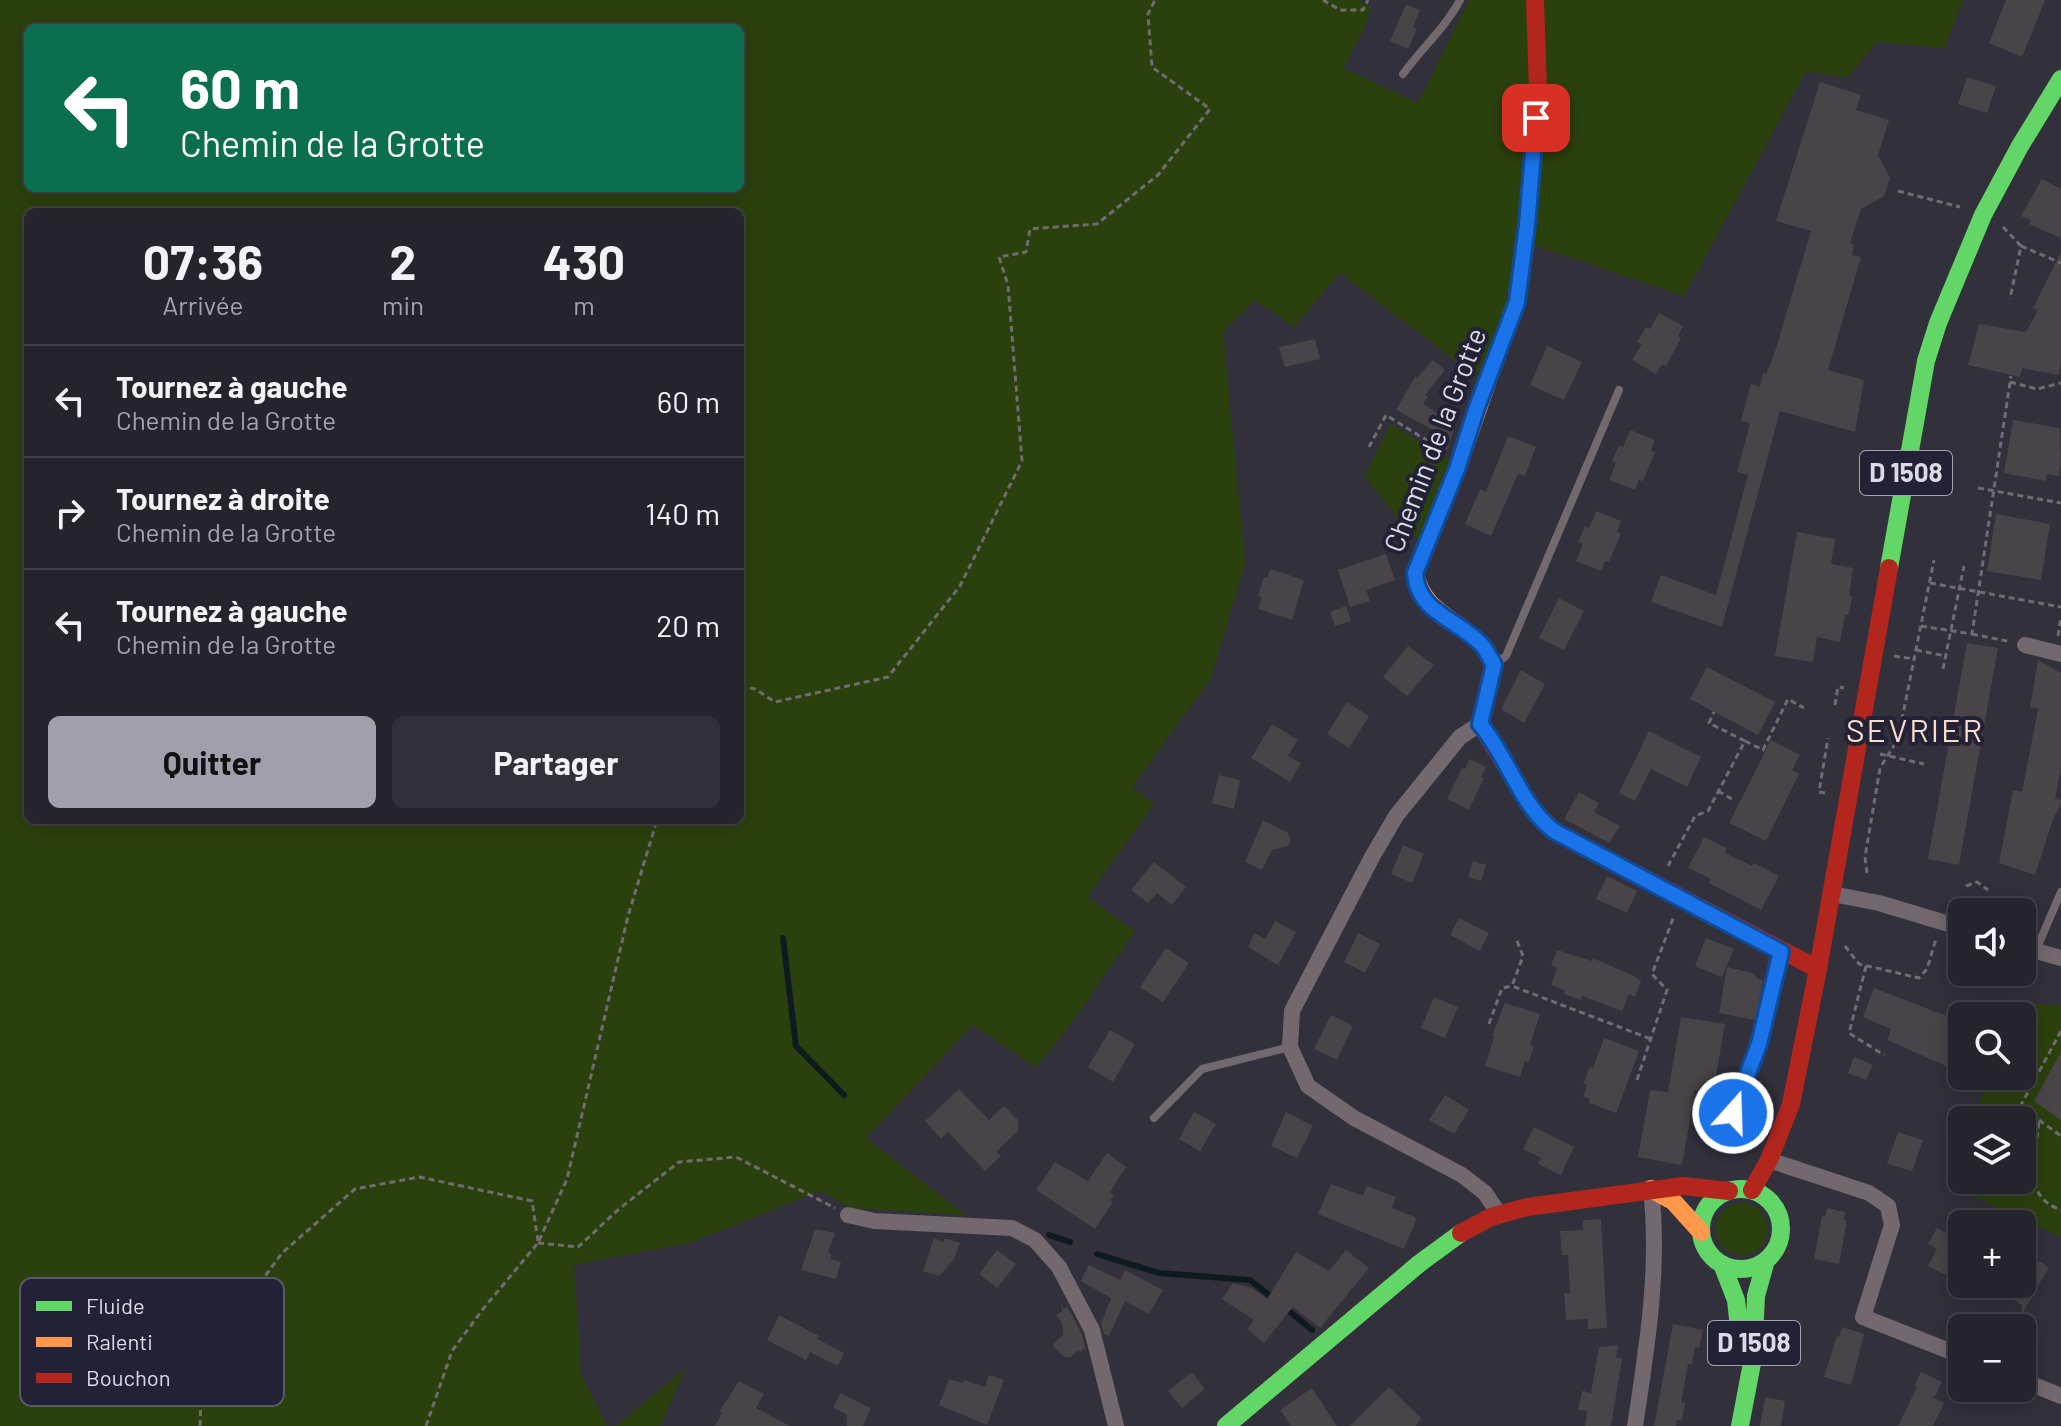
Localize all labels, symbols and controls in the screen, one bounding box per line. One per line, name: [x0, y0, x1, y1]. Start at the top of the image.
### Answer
text: 60 m: [180, 53, 300, 120]
icon: left: [48, 56, 152, 160]
pin: [1502, 84, 1570, 152]
icon: arrive: [1514, 96, 1558, 140]
text: Chemin de la Grotte: [180, 121, 485, 164]
text: 07:36: [143, 232, 263, 290]
text: 2: [390, 232, 416, 290]
text: 430: [543, 232, 625, 290]
text: Arrivée: [162, 289, 243, 320]
text: min: [382, 289, 424, 320]
text: m: [573, 289, 595, 320]
street label: Chemin de la Grotte: [1376, 323, 1492, 556]
text: Tournez à gauche: [116, 368, 348, 404]
icon: left: [48, 379, 92, 423]
text: 60 m: [657, 383, 720, 419]
text: Chemin de la Grotte: [116, 404, 336, 435]
road number: D 1508: [1860, 451, 1952, 495]
text: Tournez à droite: [116, 480, 330, 516]
icon: right: [48, 491, 92, 535]
text: 140 m: [645, 495, 720, 531]
text: Chemin de la Grotte: [116, 516, 336, 547]
text: Tournez à gauche: [116, 592, 348, 628]
icon: left: [48, 603, 92, 647]
text: 20 m: [656, 607, 720, 643]
text: Chemin de la Grotte: [116, 628, 336, 659]
district label: SEVRIER: [1846, 710, 1984, 748]
button: Quitter: [48, 716, 376, 808]
button: Partager: [392, 716, 720, 808]
map controls: [1948, 898, 2036, 1402]
button: sound: [1948, 898, 2036, 986]
button: search: [1948, 1002, 2036, 1090]
position arrow: [1691, 1071, 1775, 1155]
button: layers: [1948, 1106, 2036, 1194]
button: +: [1948, 1210, 2036, 1298]
legend: [20, 1278, 284, 1406]
text: Fluide: [86, 1292, 145, 1318]
button: −: [1948, 1314, 2036, 1402]
road number: D 1508: [1708, 1321, 1800, 1365]
text: Ralenti: [86, 1328, 153, 1354]
text: Bouchon: [86, 1364, 171, 1390]

